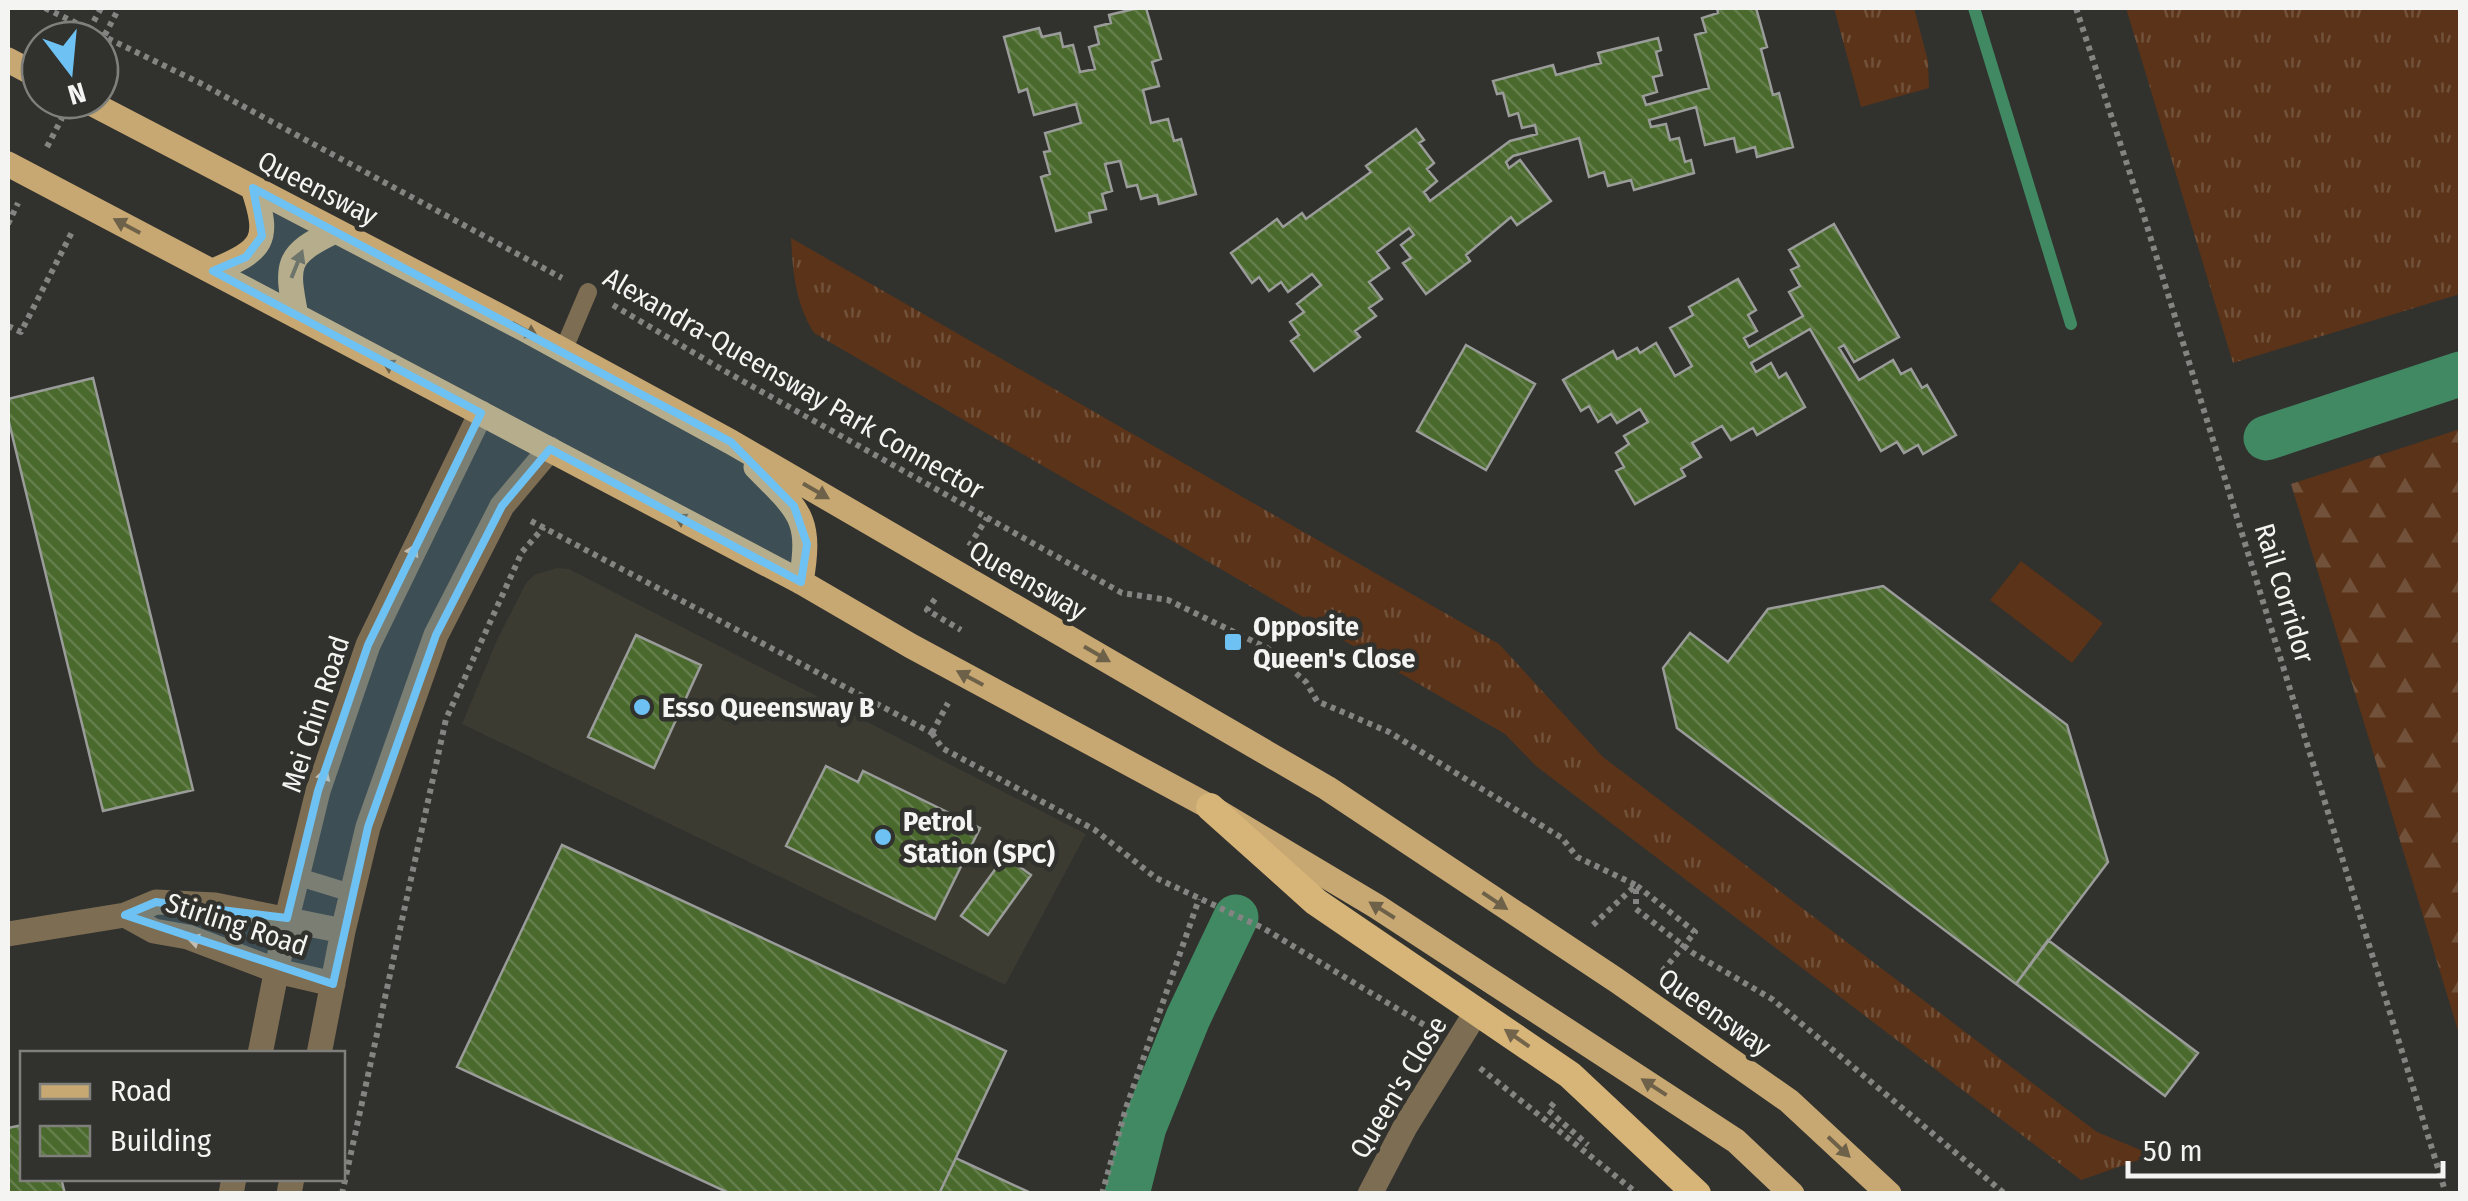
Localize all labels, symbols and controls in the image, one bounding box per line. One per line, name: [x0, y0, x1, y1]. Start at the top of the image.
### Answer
north arrow: [20, 20, 120, 120]
text: N: [64, 75, 89, 112]
street label: Queensway: [252, 144, 384, 233]
one-way arrow: [112, 218, 141, 235]
one-way arrow: [289, 249, 305, 279]
street label: Alexandra-Queensway Park Connector: [598, 261, 990, 506]
one-way arrow: [511, 320, 539, 338]
one-way arrow: [380, 360, 409, 377]
one-way arrow: [801, 482, 830, 499]
one-way arrow: [672, 514, 701, 531]
street label: Rail Corridor: [2248, 519, 2321, 667]
street label: Queensway: [963, 534, 1093, 628]
one-way arrow: [402, 542, 419, 571]
place label: Opposite Queen's Close: [1253, 610, 1415, 675]
marker: Opposite Queen's Close: [1222, 631, 1244, 653]
street label: Mei Chin Road: [275, 632, 356, 797]
one-way arrow: [1082, 646, 1111, 663]
one-way arrow: [956, 669, 984, 687]
place label: Esso Queensway B: [662, 691, 875, 724]
marker: Esso Queensway B: [631, 696, 653, 718]
one-way arrow: [315, 767, 330, 797]
place label: Petrol Station (SPC): [903, 805, 1055, 870]
marker: Petrol Station (SPC): [872, 826, 894, 848]
street label: Stirling Road: [162, 886, 312, 963]
one-way arrow: [1482, 892, 1509, 910]
one-way arrow: [1368, 902, 1396, 920]
one-way arrow: [185, 934, 215, 949]
street label: Queensway: [1652, 962, 1778, 1064]
street label: Queen's Close: [1343, 1010, 1454, 1164]
one-way arrow: [1504, 1029, 1531, 1048]
legend: [20, 1051, 345, 1181]
text: Road: [110, 1073, 172, 1109]
one-way arrow: [1640, 1079, 1668, 1097]
scale bar: [2128, 1116, 2443, 1178]
text: Building: [110, 1123, 212, 1159]
text: 50 m: [2143, 1133, 2203, 1169]
one-way arrow: [1827, 1135, 1851, 1158]

